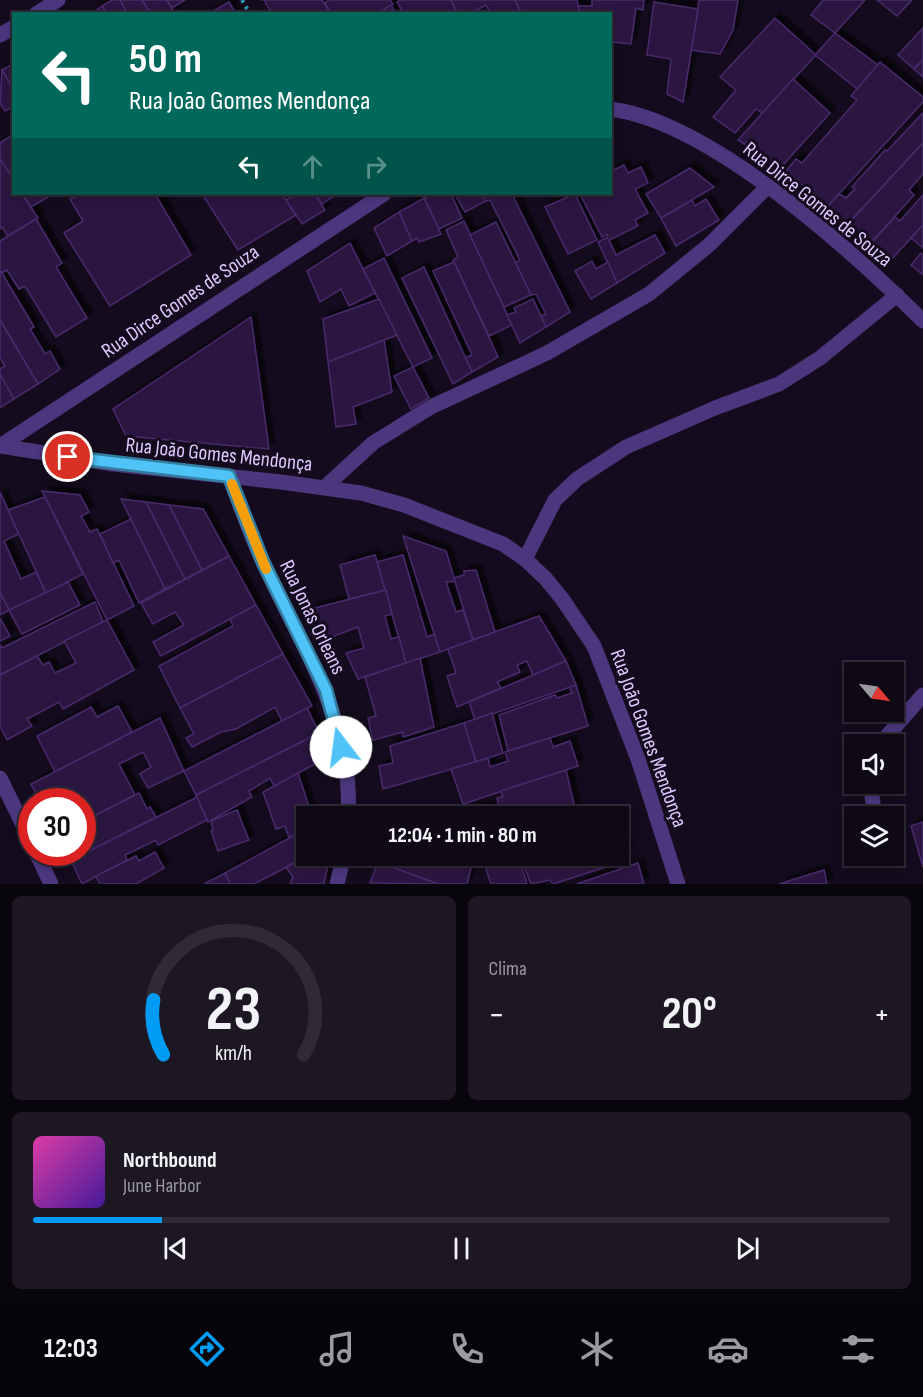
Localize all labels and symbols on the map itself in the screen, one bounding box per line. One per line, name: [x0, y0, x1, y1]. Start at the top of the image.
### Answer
street label: Rua Dirce Gomes de Souza: [738, 137, 897, 272]
street label: Rua Dirce Gomes de Souza: [97, 239, 264, 363]
pin: [42, 431, 93, 482]
street label: Rua João Gomes Mendonça: [124, 432, 314, 477]
street label: Rua Jonas Orleans: [274, 556, 351, 679]
street label: Rua João Gomes Mendonça: [605, 646, 692, 831]
north arrow: [844, 662, 904, 722]
position arrow: [309, 715, 373, 779]
speed limit sign: 30: [18, 788, 96, 866]

